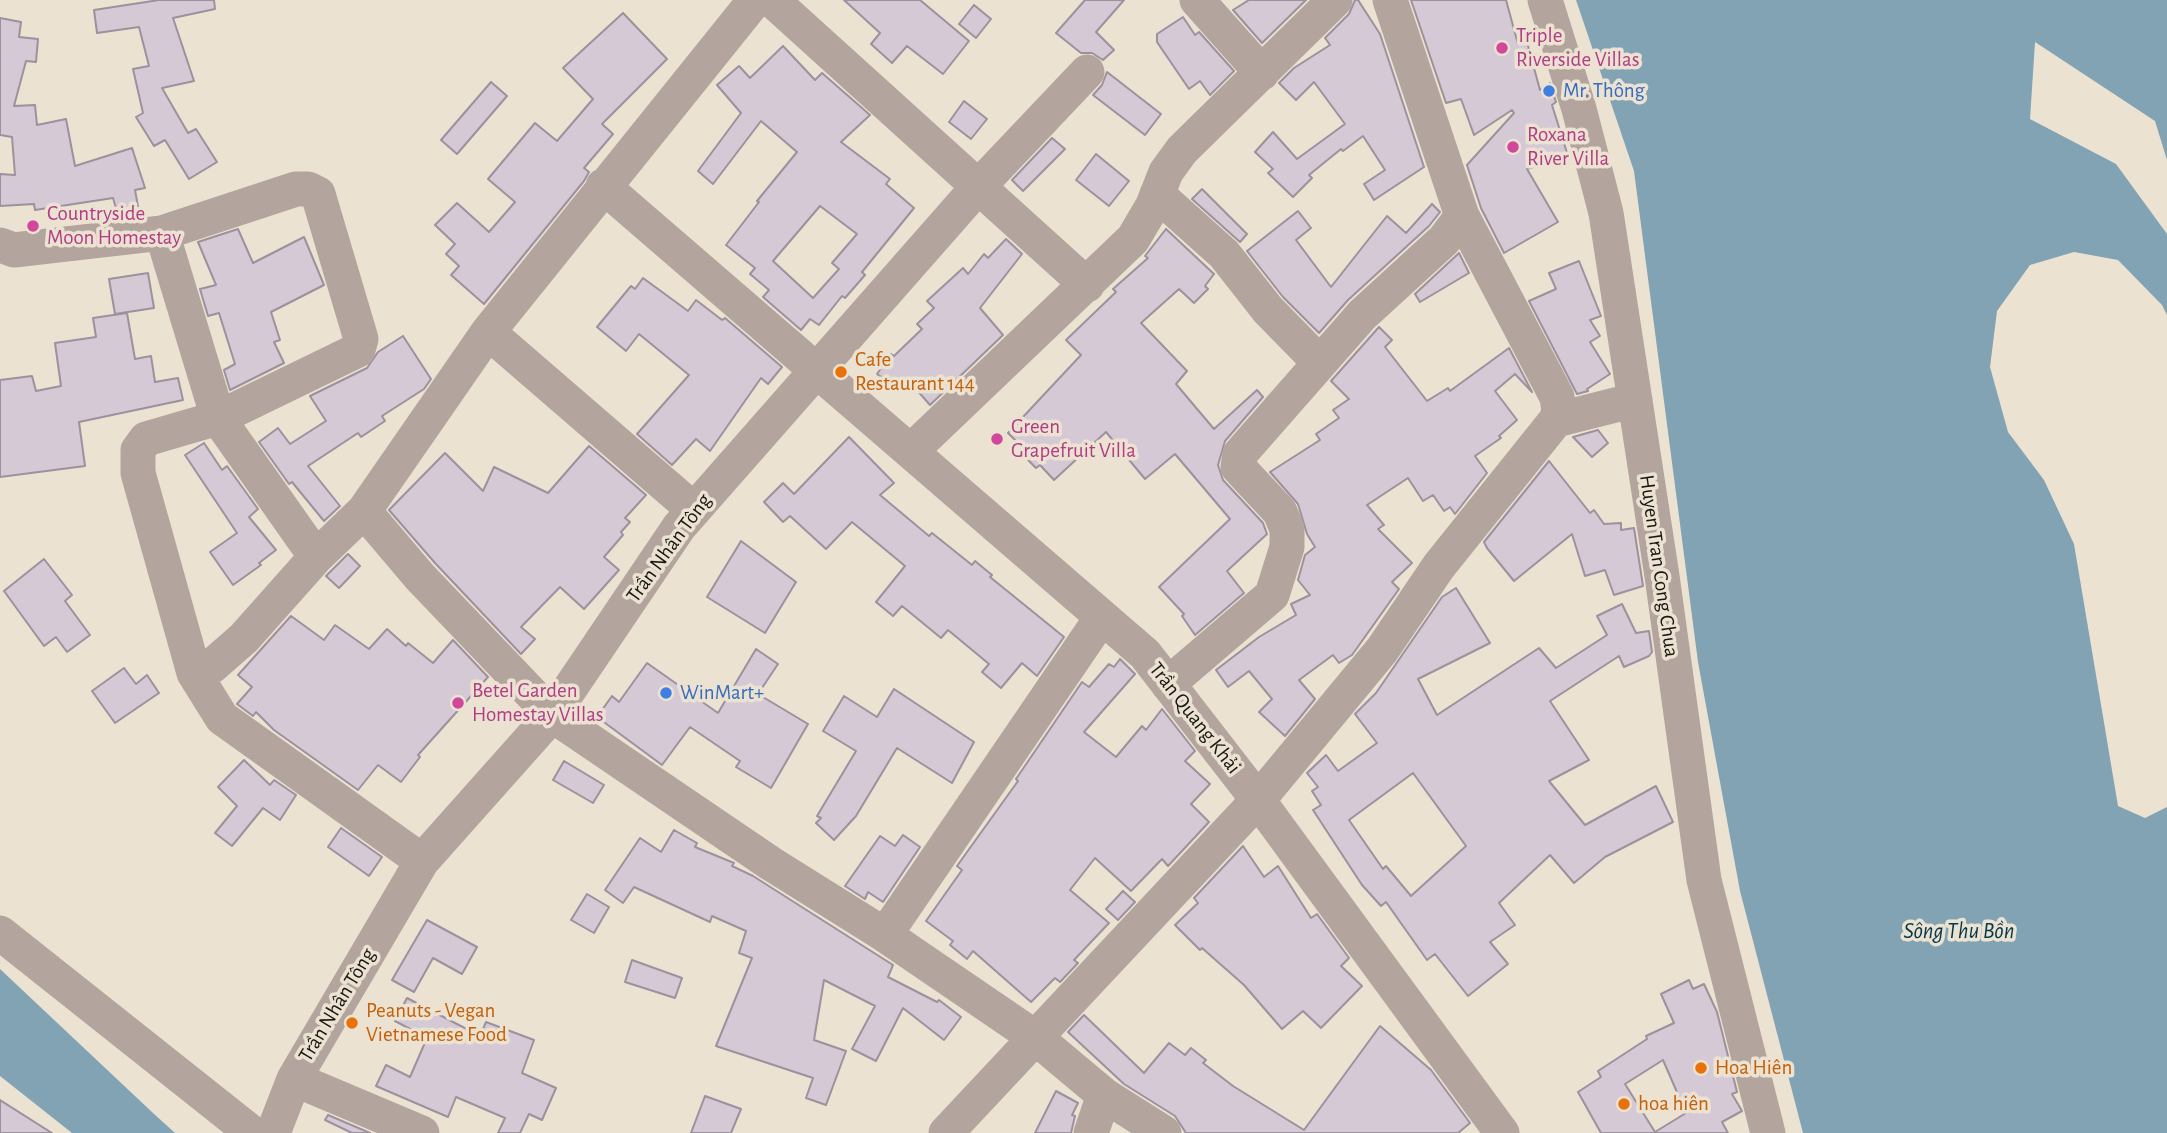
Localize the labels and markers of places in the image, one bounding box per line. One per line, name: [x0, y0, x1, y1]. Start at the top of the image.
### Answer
place label: Triple Riverside Villas: [1516, 23, 1639, 73]
marker: Triple Riverside Villas: [1494, 40, 1510, 56]
place label: Mr. Thông: [1563, 78, 1645, 104]
marker: Mr. Thông: [1541, 83, 1557, 99]
place label: Roxana River Villa: [1527, 122, 1609, 172]
marker: Roxana River Villa: [1505, 139, 1521, 155]
place label: Countryside Moon Homestay: [47, 201, 181, 251]
marker: Countryside Moon Homestay: [25, 218, 41, 234]
place label: Cafe Restaurant 144: [855, 347, 975, 397]
marker: Cafe Restaurant 144: [833, 364, 849, 380]
place label: Green Grapefruit Villa: [1011, 414, 1136, 464]
marker: Green Grapefruit Villa: [989, 431, 1005, 447]
place label: Betel Garden Homestay Villas: [472, 678, 604, 728]
place label: WinMart+: [680, 680, 764, 706]
marker: WinMart+: [658, 685, 674, 701]
marker: Betel Garden Homestay Villas: [450, 695, 466, 711]
place label: Peanuts - Vegan Vietnamese Food: [366, 998, 507, 1048]
marker: Peanuts - Vegan Vietnamese Food: [344, 1015, 360, 1031]
place label: Hoa Hiên: [1715, 1055, 1792, 1081]
marker: Hoa Hiên: [1693, 1060, 1709, 1076]
place label: hoa hiên: [1638, 1091, 1709, 1117]
marker: hoa hiên: [1616, 1096, 1632, 1112]

